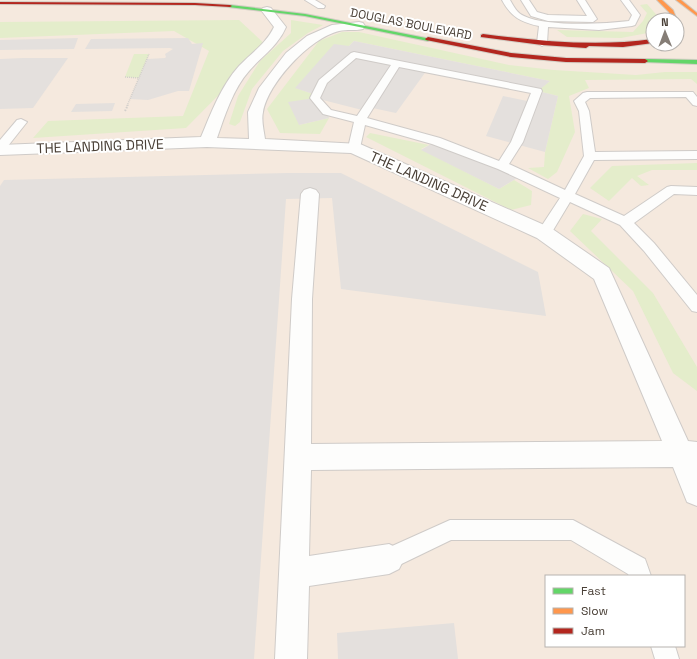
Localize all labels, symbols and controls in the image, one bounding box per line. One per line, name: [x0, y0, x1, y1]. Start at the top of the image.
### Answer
street label: DOUGLAS BOULEVARD: [349, 4, 473, 44]
north arrow: [645, 12, 685, 52]
text: N: [661, 15, 669, 29]
street label: THE LANDING DRIVE: [36, 135, 164, 157]
street label: THE LANDING DRIVE: [367, 147, 491, 215]
legend: [545, 575, 685, 647]
text: Fast: [581, 583, 606, 599]
text: Slow: [581, 603, 608, 619]
text: Jam: [581, 623, 605, 639]

